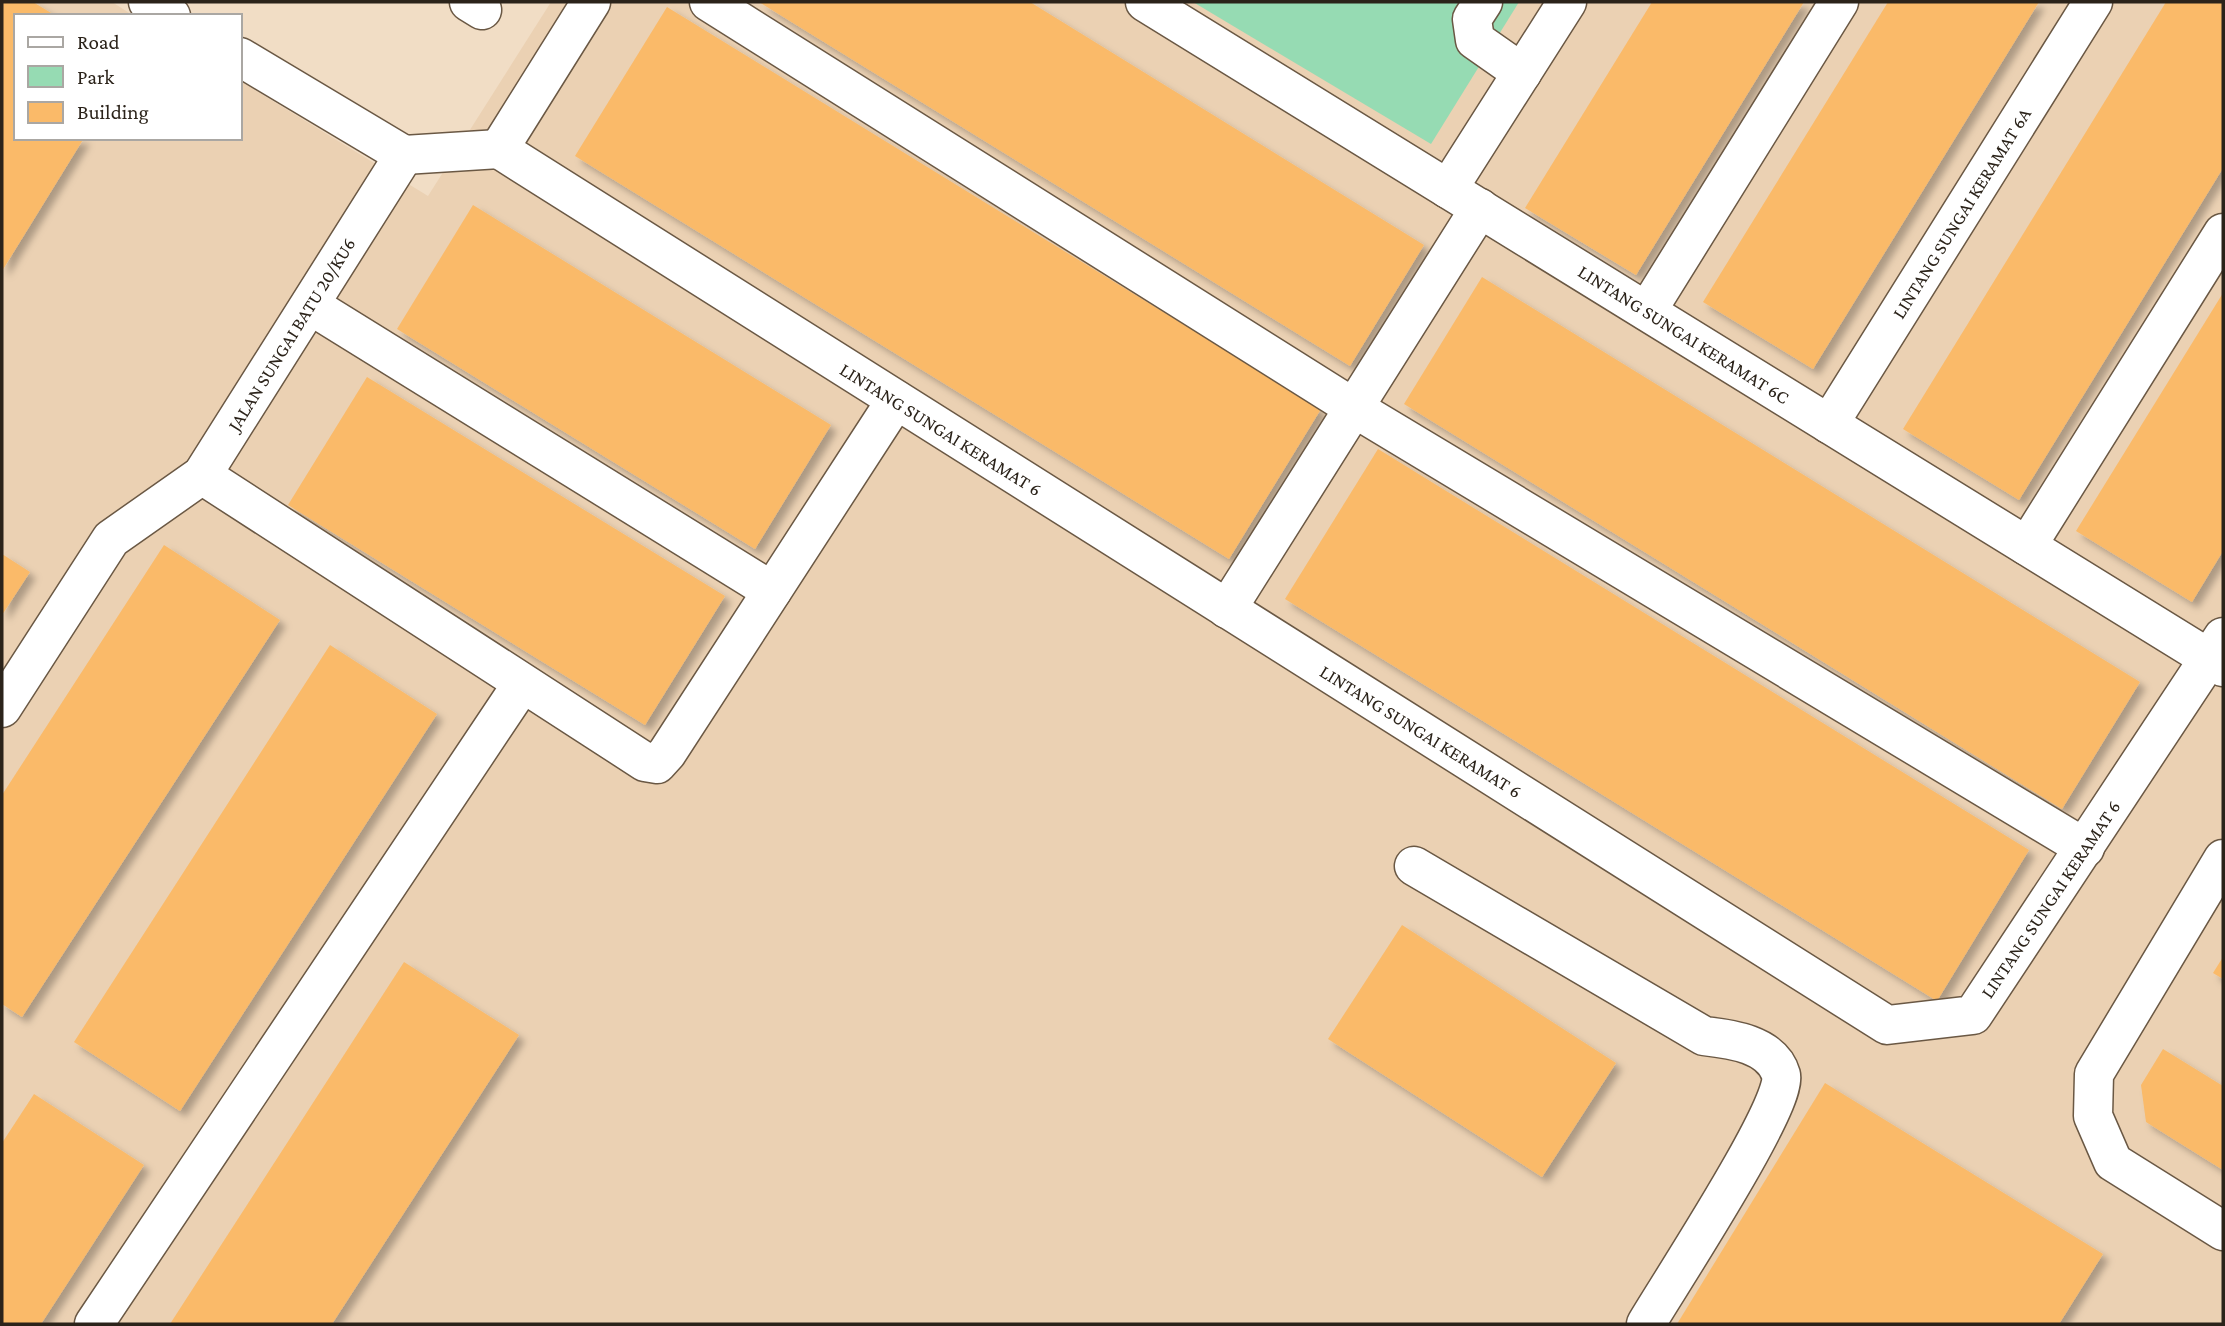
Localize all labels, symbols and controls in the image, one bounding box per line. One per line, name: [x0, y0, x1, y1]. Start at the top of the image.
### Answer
legend: [14, 14, 242, 140]
text: Road: [77, 30, 120, 54]
text: Park: [77, 65, 114, 89]
text: Building: [77, 100, 149, 124]
street label: LINTANG SUNGAI KERAMAT 6A: [1888, 104, 2035, 322]
street label: JALAN SUNGAI BATU 20/KU6: [222, 234, 360, 436]
street label: LINTANG SUNGAI KERAMAT 6C: [1574, 261, 1793, 408]
street label: LINTANG SUNGAI KERAMAT 6: [836, 359, 1045, 500]
street label: LINTANG SUNGAI KERAMAT 6: [1316, 661, 1525, 802]
street label: LINTANG SUNGAI KERAMAT 6: [1976, 797, 2124, 1002]

